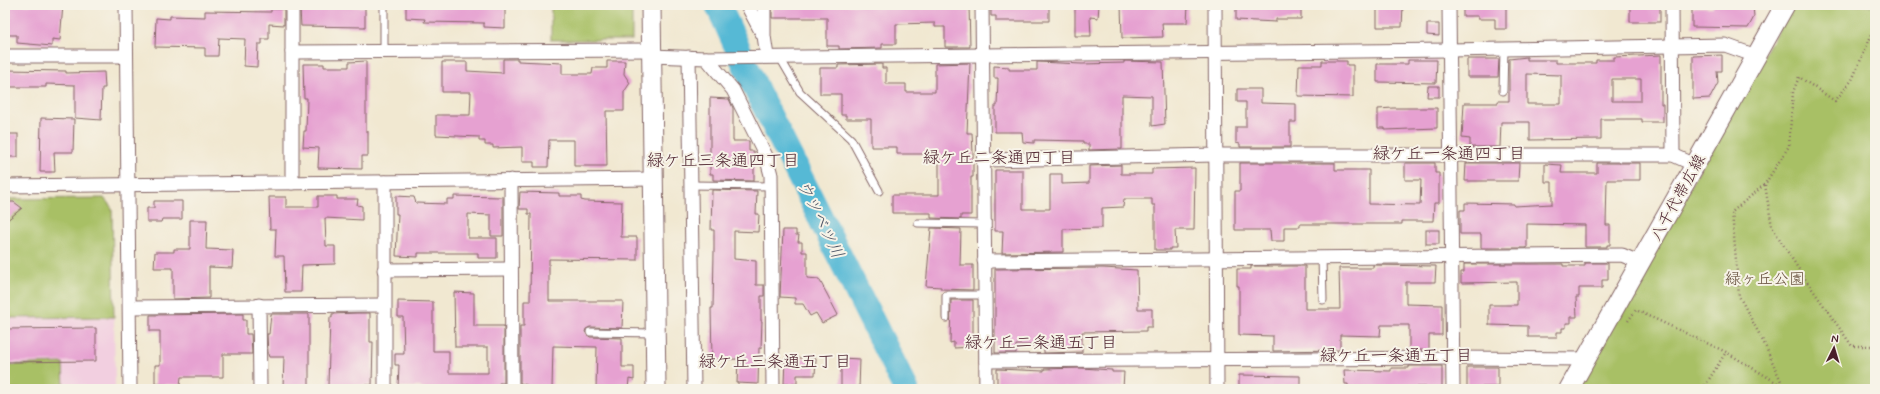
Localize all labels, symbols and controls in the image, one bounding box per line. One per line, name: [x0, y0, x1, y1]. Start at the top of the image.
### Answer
district label: 緑ケ丘一条通四丁目: [1373, 143, 1526, 165]
district label: 緑ケ丘二条通四丁目: [923, 147, 1076, 169]
district label: 緑ケ丘三条通四丁目: [647, 150, 800, 172]
street label: 八千代帯広線: [1646, 151, 1711, 245]
water label: ウツベツ川: [792, 176, 849, 262]
park label: 緑ヶ丘公園: [1725, 269, 1805, 290]
north arrow: [1814, 328, 1854, 368]
district label: 緑ケ丘二条通五丁目: [965, 332, 1118, 354]
text: N: [1831, 332, 1839, 346]
district label: 緑ケ丘一条通五丁目: [1320, 345, 1473, 367]
district label: 緑ケ丘三条通五丁目: [699, 351, 852, 373]

